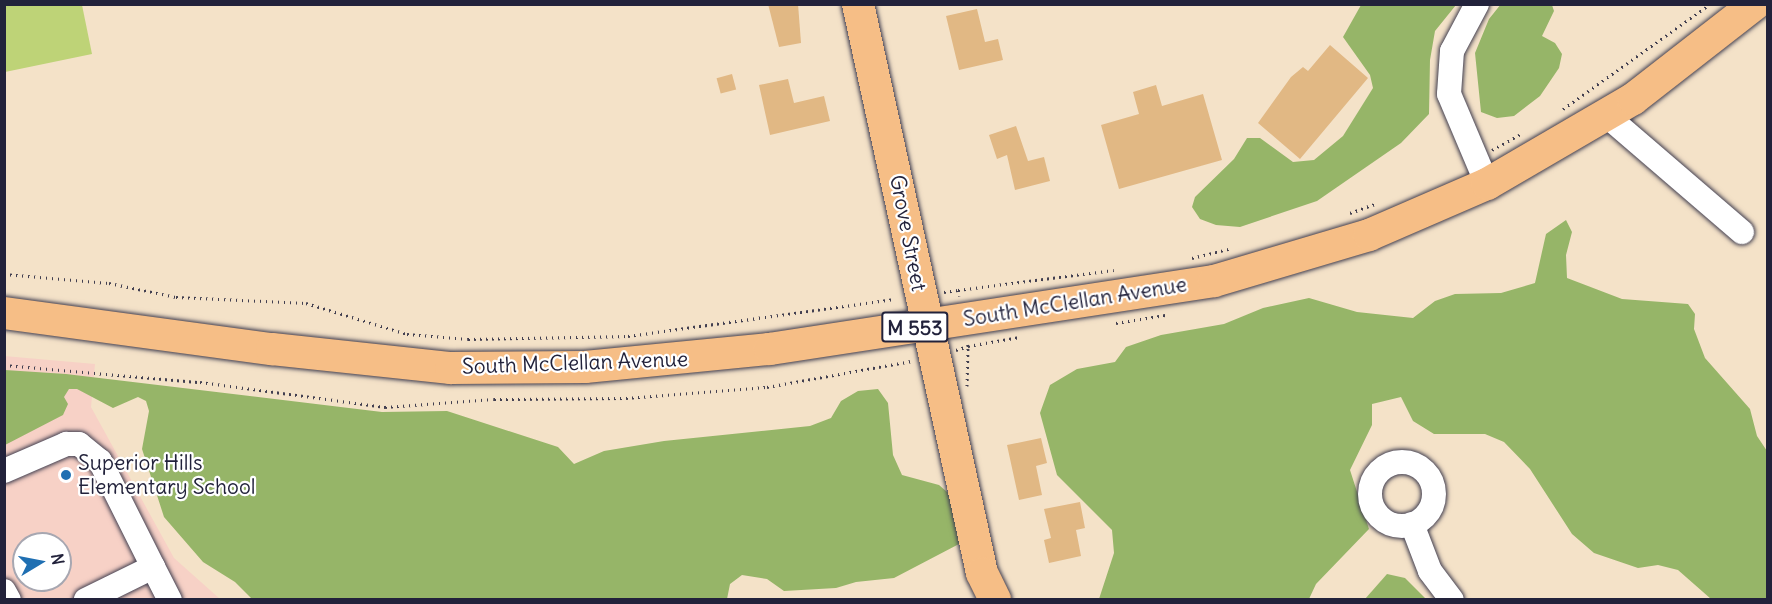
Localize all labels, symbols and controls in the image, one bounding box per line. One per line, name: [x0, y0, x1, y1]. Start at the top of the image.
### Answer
street label: Grove Street: [884, 173, 932, 293]
street label: South McClellan Avenue: [961, 272, 1189, 332]
road number: M 553: [880, 310, 950, 344]
street label: South McClellan Avenue: [462, 346, 688, 380]
place label: Superior Hills Elementary School: [78, 450, 255, 500]
marker: Superior Hills Elementary School: [59, 468, 73, 482]
north arrow: [12, 532, 72, 592]
text: N: [47, 552, 69, 566]

